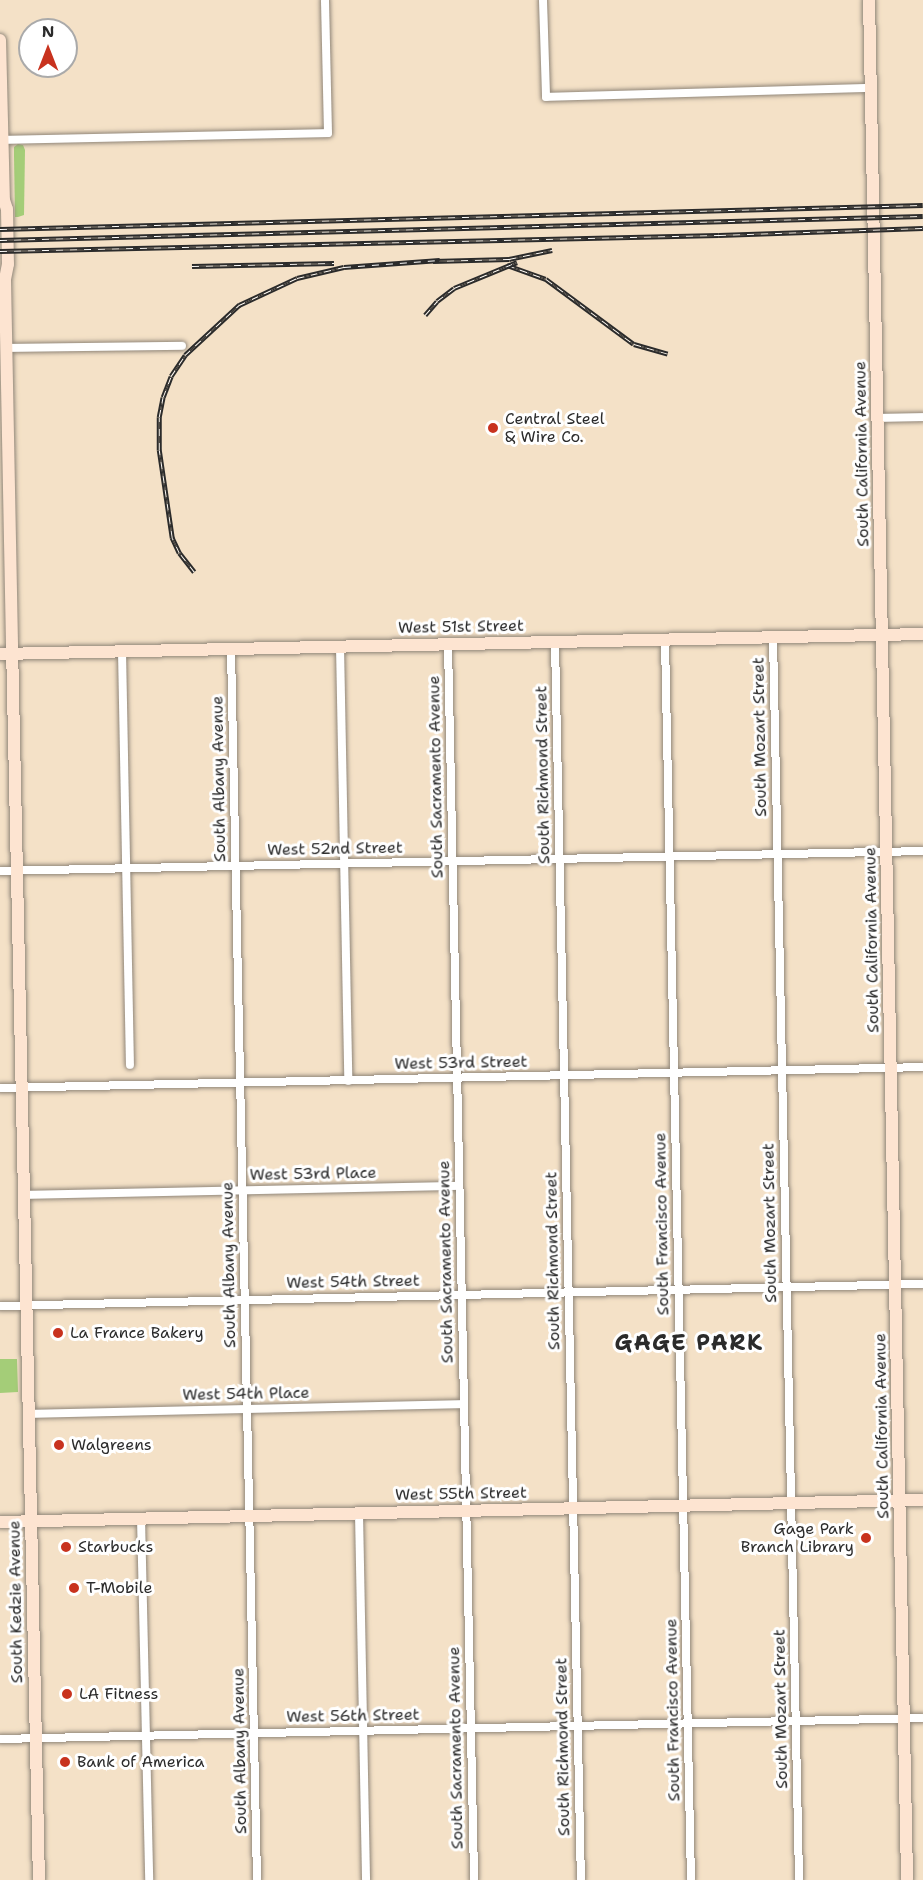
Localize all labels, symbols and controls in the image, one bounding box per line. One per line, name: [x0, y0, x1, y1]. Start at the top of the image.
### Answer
north arrow: [18, 18, 78, 78]
text: N: [42, 21, 54, 42]
street label: South California Avenue: [851, 361, 873, 547]
place label: Central Steel & Wire Co.: [505, 409, 605, 447]
marker: Central Steel & Wire Co.: [486, 421, 500, 435]
street label: West 51st Street: [398, 616, 524, 638]
street label: South Mozart Street: [749, 657, 771, 817]
street label: South Sacramento Avenue: [425, 675, 447, 879]
street label: South Richmond Street: [532, 686, 554, 864]
street label: South Albany Avenue: [208, 696, 230, 862]
street label: West 52nd Street: [267, 838, 403, 860]
street label: South California Avenue: [861, 847, 883, 1033]
street label: West 53rd Street: [394, 1052, 528, 1074]
street label: South Francisco Avenue: [651, 1132, 673, 1316]
street label: South Mozart Street: [759, 1143, 781, 1303]
street label: South Sacramento Avenue: [435, 1160, 457, 1364]
street label: West 53rd Place: [249, 1163, 377, 1185]
street label: South Richmond Street: [542, 1172, 564, 1350]
street label: South Albany Avenue: [218, 1182, 240, 1348]
street label: West 54th Street: [286, 1271, 420, 1293]
place label: La France Bakery: [70, 1323, 204, 1343]
marker: La France Bakery: [51, 1326, 65, 1340]
district label: GAGE PARK: [615, 1330, 763, 1356]
street label: South California Avenue: [871, 1333, 893, 1519]
street label: West 54th Place: [182, 1383, 310, 1405]
place label: Walgreens: [71, 1435, 152, 1455]
marker: Walgreens: [52, 1438, 66, 1452]
street label: West 55th Street: [395, 1483, 527, 1505]
place label: Gage Park Branch Library: [741, 1519, 854, 1557]
street label: South Kedzie Avenue: [5, 1520, 27, 1684]
marker: Gage Park Branch Library: [859, 1531, 873, 1545]
place label: Starbucks: [78, 1537, 153, 1557]
marker: Starbucks: [59, 1540, 73, 1554]
place label: T-Mobile: [86, 1578, 152, 1598]
marker: T-Mobile: [67, 1581, 81, 1595]
street label: South Francisco Avenue: [662, 1618, 684, 1802]
street label: South Mozart Street: [770, 1629, 792, 1789]
street label: South Sacramento Avenue: [445, 1646, 467, 1850]
street label: South Richmond Street: [552, 1658, 574, 1836]
street label: South Albany Avenue: [229, 1668, 251, 1834]
place label: LA Fitness: [79, 1684, 158, 1704]
marker: LA Fitness: [60, 1687, 74, 1701]
street label: West 56th Street: [286, 1705, 420, 1727]
place label: Bank of America: [77, 1752, 205, 1772]
marker: Bank of America: [58, 1755, 72, 1769]

